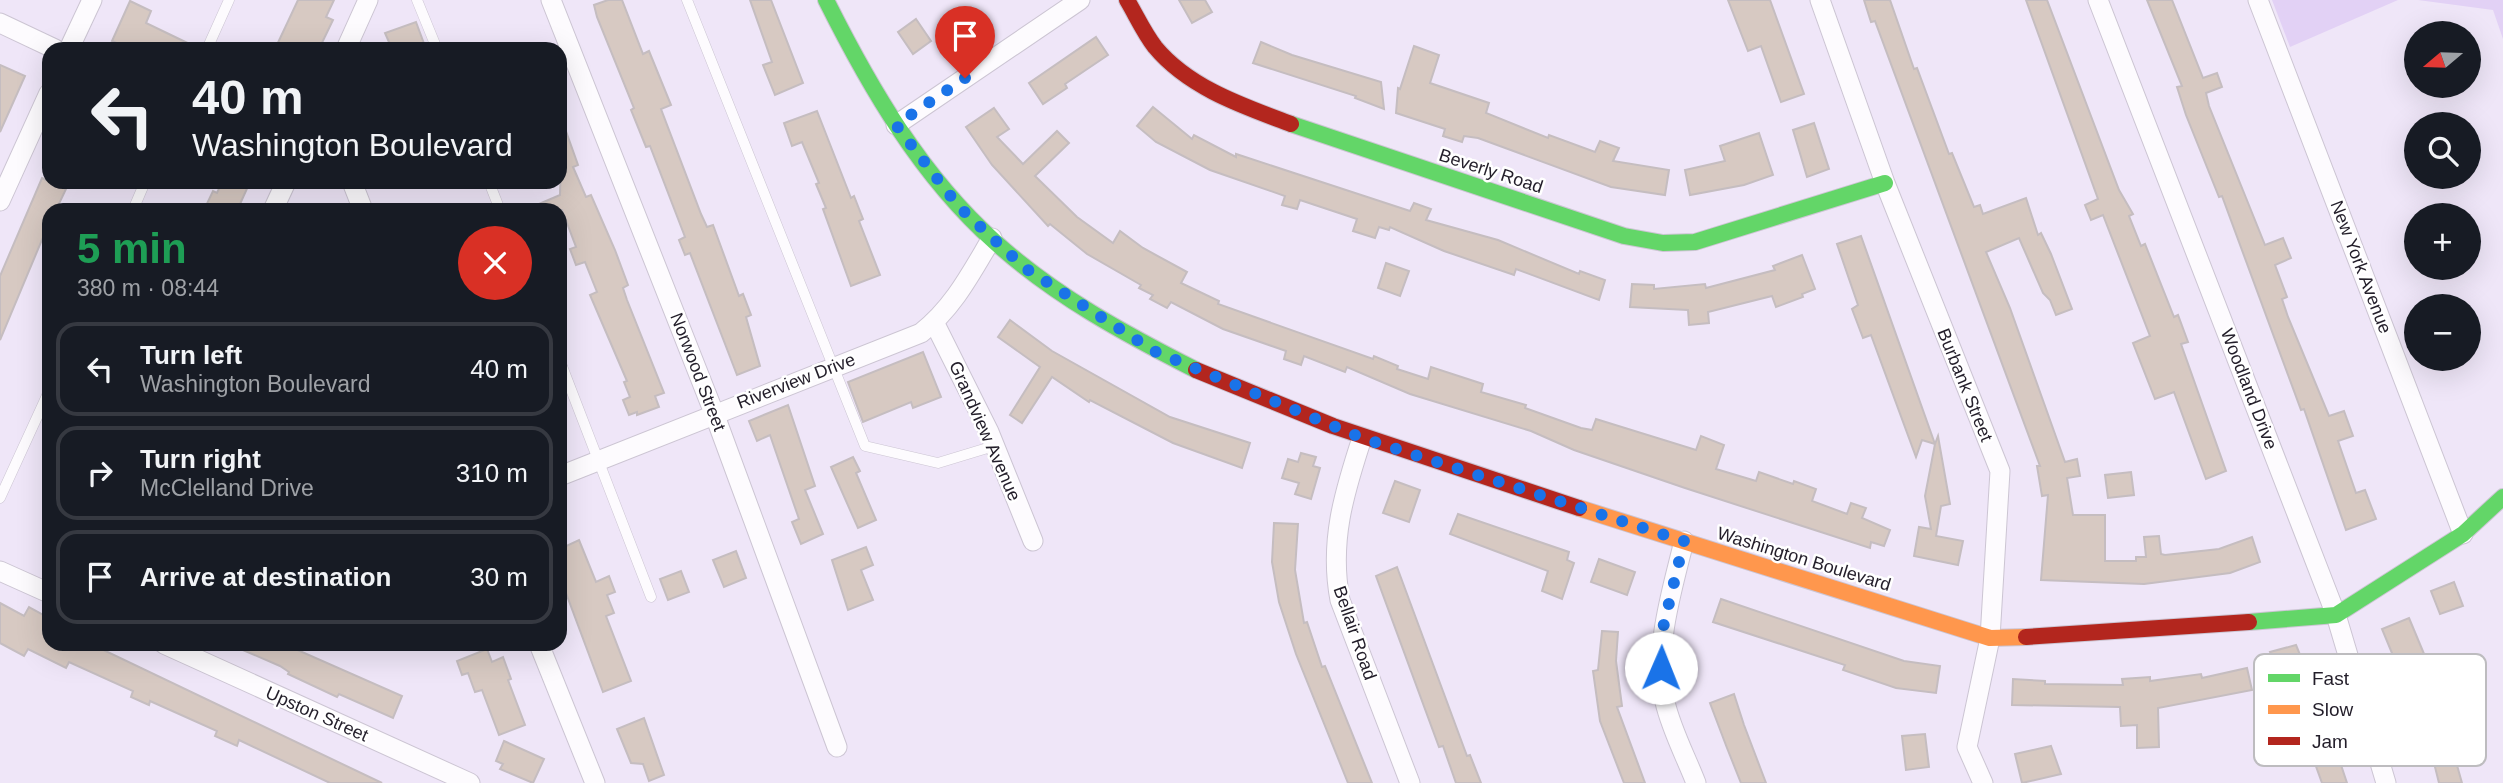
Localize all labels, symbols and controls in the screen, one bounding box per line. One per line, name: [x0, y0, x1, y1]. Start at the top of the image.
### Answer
pin: [935, 6, 995, 78]
icon: arrive: [946, 17, 984, 55]
north arrow: [2404, 21, 2482, 98]
map controls: [2404, 21, 2481, 371]
icon: left: [77, 70, 168, 161]
text: 40 m: [192, 70, 304, 124]
button: search: [2404, 112, 2481, 189]
text: Washington Boulevard: [192, 127, 513, 163]
street label: Beverly Road: [1437, 145, 1545, 197]
street label: New York Avenue: [2326, 198, 2396, 336]
button: +: [2404, 203, 2481, 280]
text: 5 min: [77, 225, 187, 272]
button: close: [458, 226, 532, 300]
text: 380 m · 08:44: [77, 275, 219, 301]
button: −: [2404, 294, 2481, 371]
street label: Norwood Street: [666, 310, 730, 434]
street label: Burbank Street: [1933, 326, 1997, 444]
street label: Woodland Drive: [2217, 326, 2281, 452]
text: Turn left: [140, 340, 242, 370]
street label: Riverview Drive: [734, 349, 858, 413]
icon: left: [81, 350, 119, 388]
text: 40 m: [470, 354, 528, 384]
street label: Grandview Avenue: [945, 358, 1025, 504]
text: Washington Boulevard: [140, 371, 371, 397]
text: Turn right: [140, 444, 261, 474]
icon: right: [81, 454, 119, 492]
text: 310 m: [456, 458, 528, 488]
text: McClelland Drive: [140, 475, 314, 501]
street label: Washington Boulevard: [1715, 523, 1893, 595]
icon: arrive: [81, 558, 119, 596]
text: Arrive at destination: [140, 562, 391, 592]
text: 30 m: [470, 562, 528, 592]
street label: Bellair Road: [1330, 583, 1380, 683]
position arrow: [1624, 631, 1698, 705]
legend: [2254, 654, 2486, 766]
text: Fast: [2312, 668, 2350, 689]
street label: Upston Street: [263, 682, 371, 746]
text: Slow: [2312, 699, 2353, 720]
text: Jam: [2312, 731, 2348, 752]

